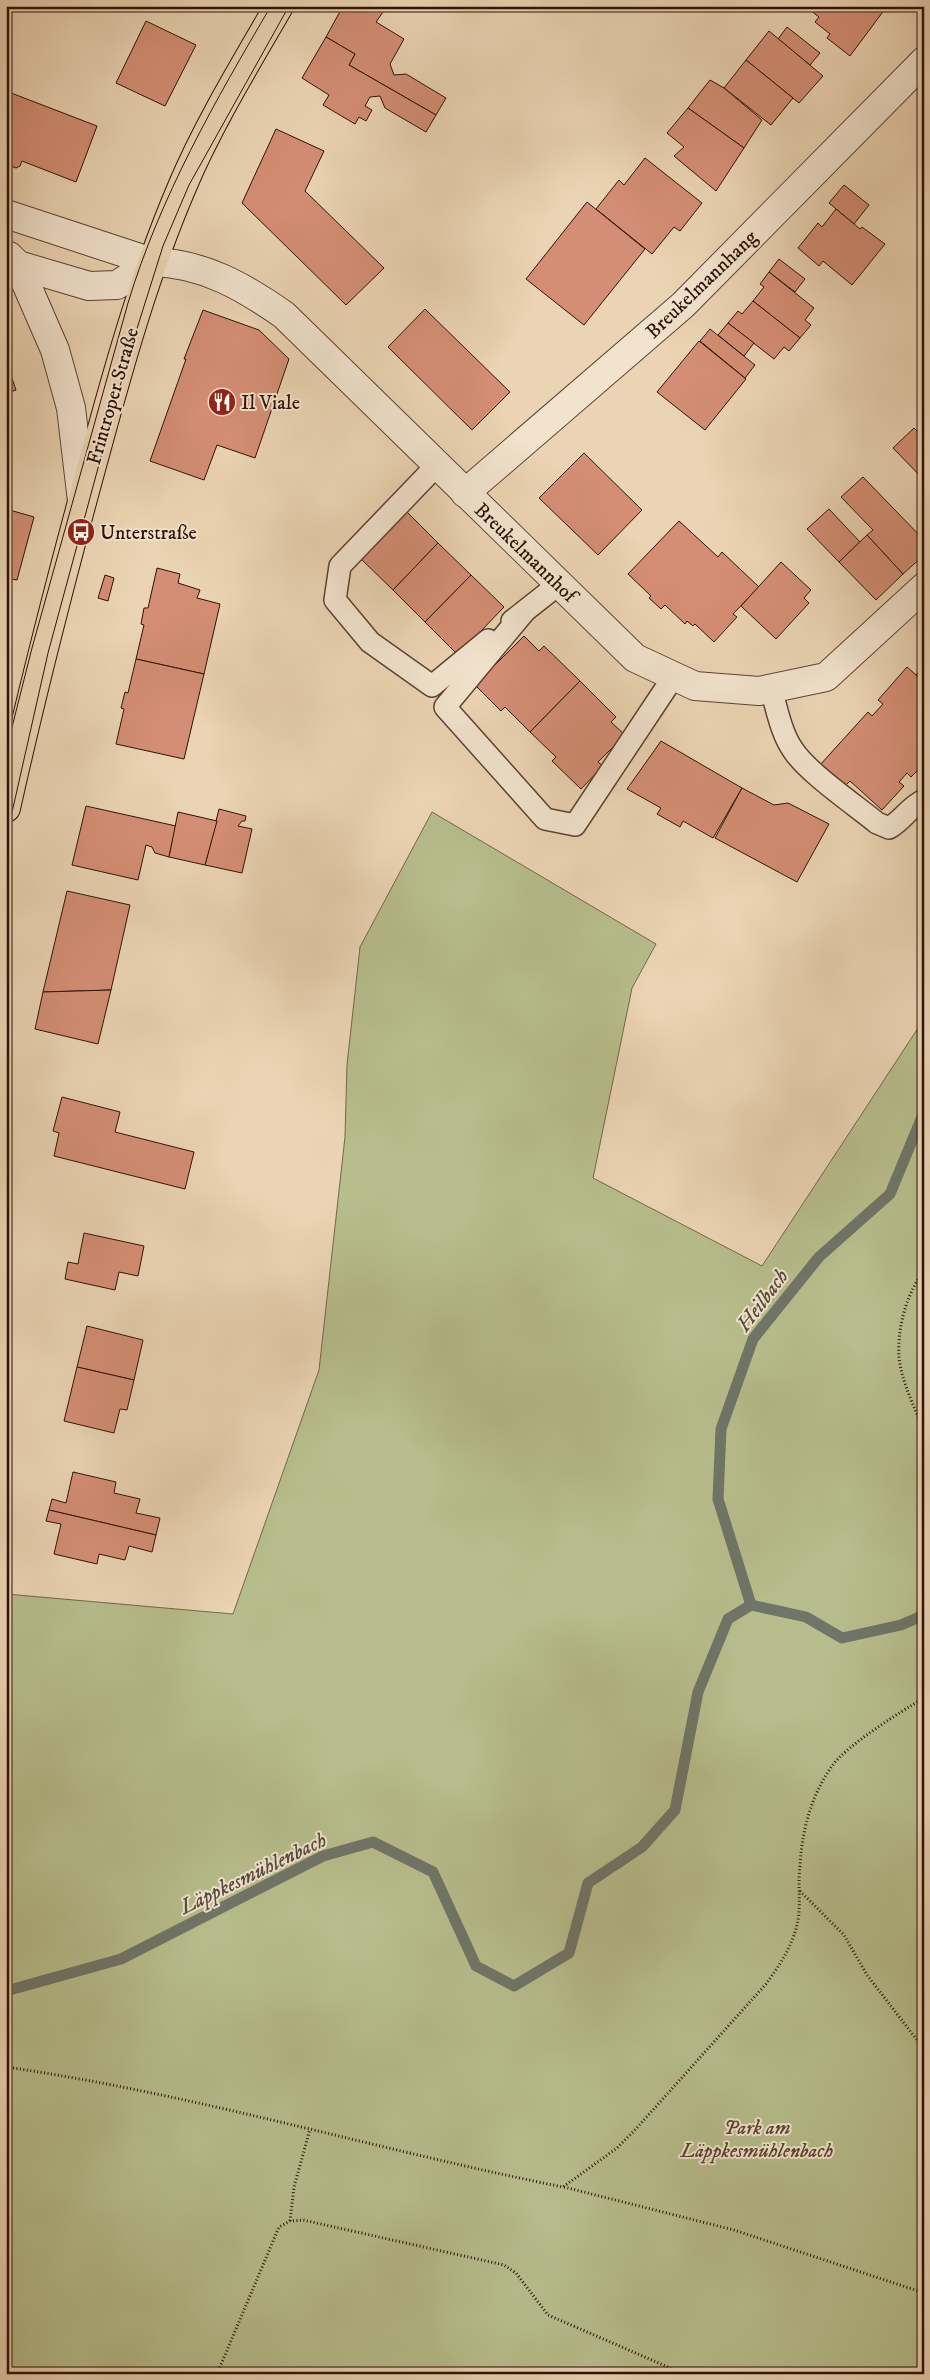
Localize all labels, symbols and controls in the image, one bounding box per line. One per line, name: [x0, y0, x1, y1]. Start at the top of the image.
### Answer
street label: Breukelmannhang: [641, 225, 763, 345]
street label: Frintroper Straße: [82, 325, 145, 468]
restaurant icon: Il Viale: [207, 387, 237, 417]
place label: Il Viale: [241, 391, 300, 416]
street label: Breukelmannhof: [468, 498, 584, 611]
bus stop icon: Unterstraße: [66, 517, 96, 547]
place label: Unterstraße: [100, 521, 197, 546]
water label: Heilbach: [730, 1264, 795, 1338]
water label: Läppkesmühlenbach: [175, 1827, 331, 1921]
park label: Park am Läppkesmühlenbach: [680, 2116, 833, 2164]

